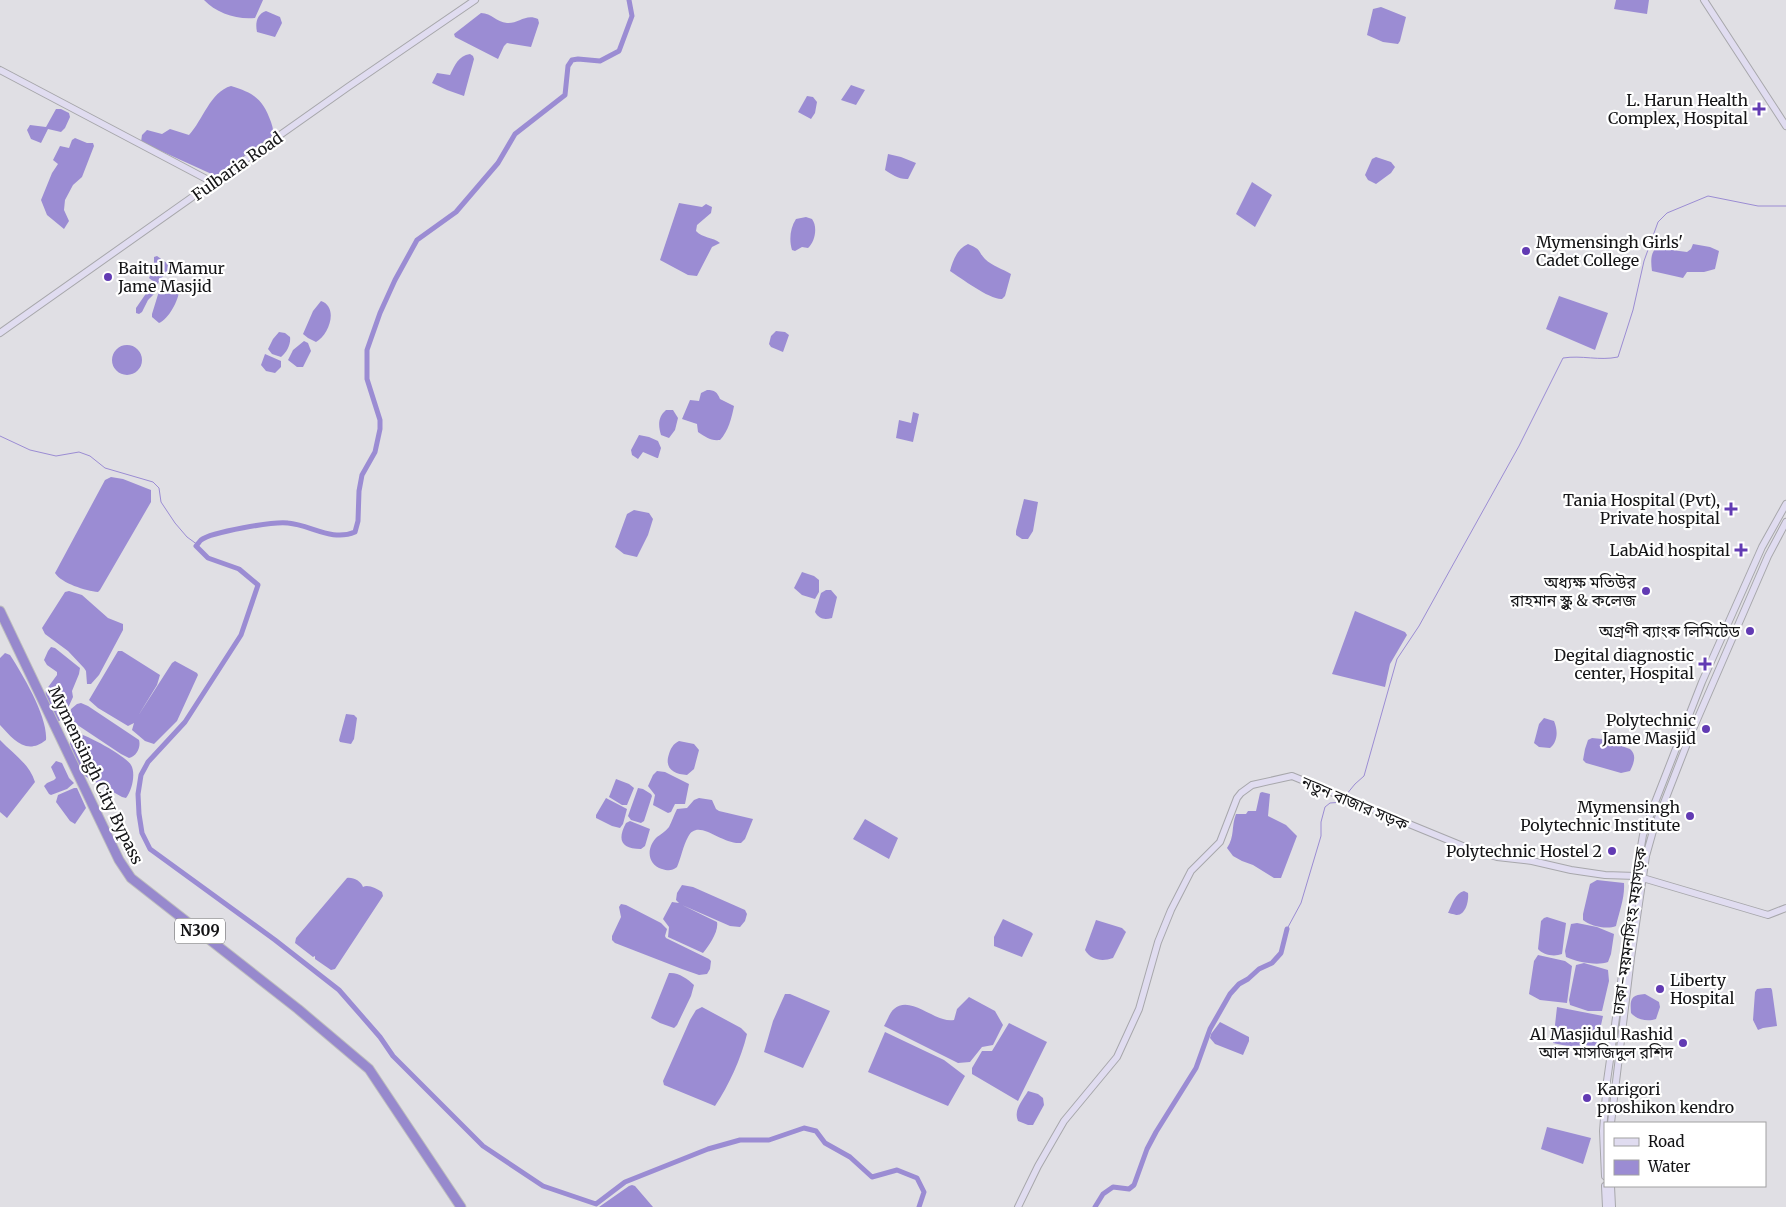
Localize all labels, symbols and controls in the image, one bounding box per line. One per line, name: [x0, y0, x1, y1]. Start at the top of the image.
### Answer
place label: L. Harun Health Complex, Hospital: [1608, 90, 1748, 128]
marker: L. Harun Health Complex, Hospital: [1752, 102, 1766, 116]
street label: Fulbaria Road: [188, 127, 287, 205]
place label: Mymensingh Girls' Cadet College: [1536, 232, 1683, 270]
marker: Mymensingh Girls' Cadet College: [1520, 245, 1532, 257]
place label: Baitul Mamur Jame Masjid: [117, 258, 225, 296]
marker: Baitul Mamur Jame Masjid: [102, 271, 114, 283]
place label: Tania Hospital (Pvt), Private hospital: [1563, 490, 1720, 528]
marker: Tania Hospital (Pvt), Private hospital: [1724, 502, 1738, 516]
place label: LabAid hospital: [1609, 540, 1730, 560]
marker: LabAid hospital: [1734, 543, 1748, 557]
place label: অধ্যক্ষ মতিউর রাহমান স্কুল & কলেজ: [1509, 572, 1636, 610]
marker: অধ্যক্ষ মতিউর রাহমান স্কুল & কলেজ: [1640, 585, 1652, 597]
place label: অগ্রণী ব্যাংক লিমিটেড: [1598, 621, 1741, 641]
marker: অগ্রণী ব্যাংক লিমিটেড: [1744, 625, 1756, 637]
place label: Degital diagnostic center, Hospital: [1554, 645, 1694, 683]
marker: Degital diagnostic center, Hospital: [1698, 657, 1712, 671]
street label: Mymensingh City Bypass: [44, 683, 148, 867]
place label: Polytechnic Jame Masjid: [1601, 710, 1696, 748]
marker: Polytechnic Jame Masjid: [1700, 723, 1712, 735]
street label: নতুন বাজার সড়ক: [1298, 771, 1412, 835]
place label: Mymensingh Polytechnic Institute: [1520, 797, 1680, 835]
marker: Mymensingh Polytechnic Institute: [1684, 810, 1696, 822]
place label: Polytechnic Hostel 2: [1446, 841, 1602, 861]
marker: Polytechnic Hostel 2: [1606, 845, 1618, 857]
street label: ঢাকা-ময়মনসিংহ মহাসড়ক: [1607, 845, 1651, 1017]
road number: N309: [175, 918, 225, 944]
place label: Liberty Hospital: [1670, 970, 1734, 1008]
marker: Liberty Hospital: [1654, 983, 1666, 995]
place label: Al Masjidul Rashid আল মাসজিদুল রশিদ: [1529, 1024, 1674, 1062]
marker: Al Masjidul Rashid আল মাসজিদুল রশিদ: [1677, 1037, 1689, 1049]
place label: Karigori proshikon kendro: [1597, 1079, 1734, 1117]
marker: Karigori proshikon kendro: [1581, 1092, 1593, 1104]
legend: [1604, 1122, 1766, 1187]
text: Road: [1648, 1132, 1684, 1151]
text: Water: [1647, 1157, 1691, 1176]

